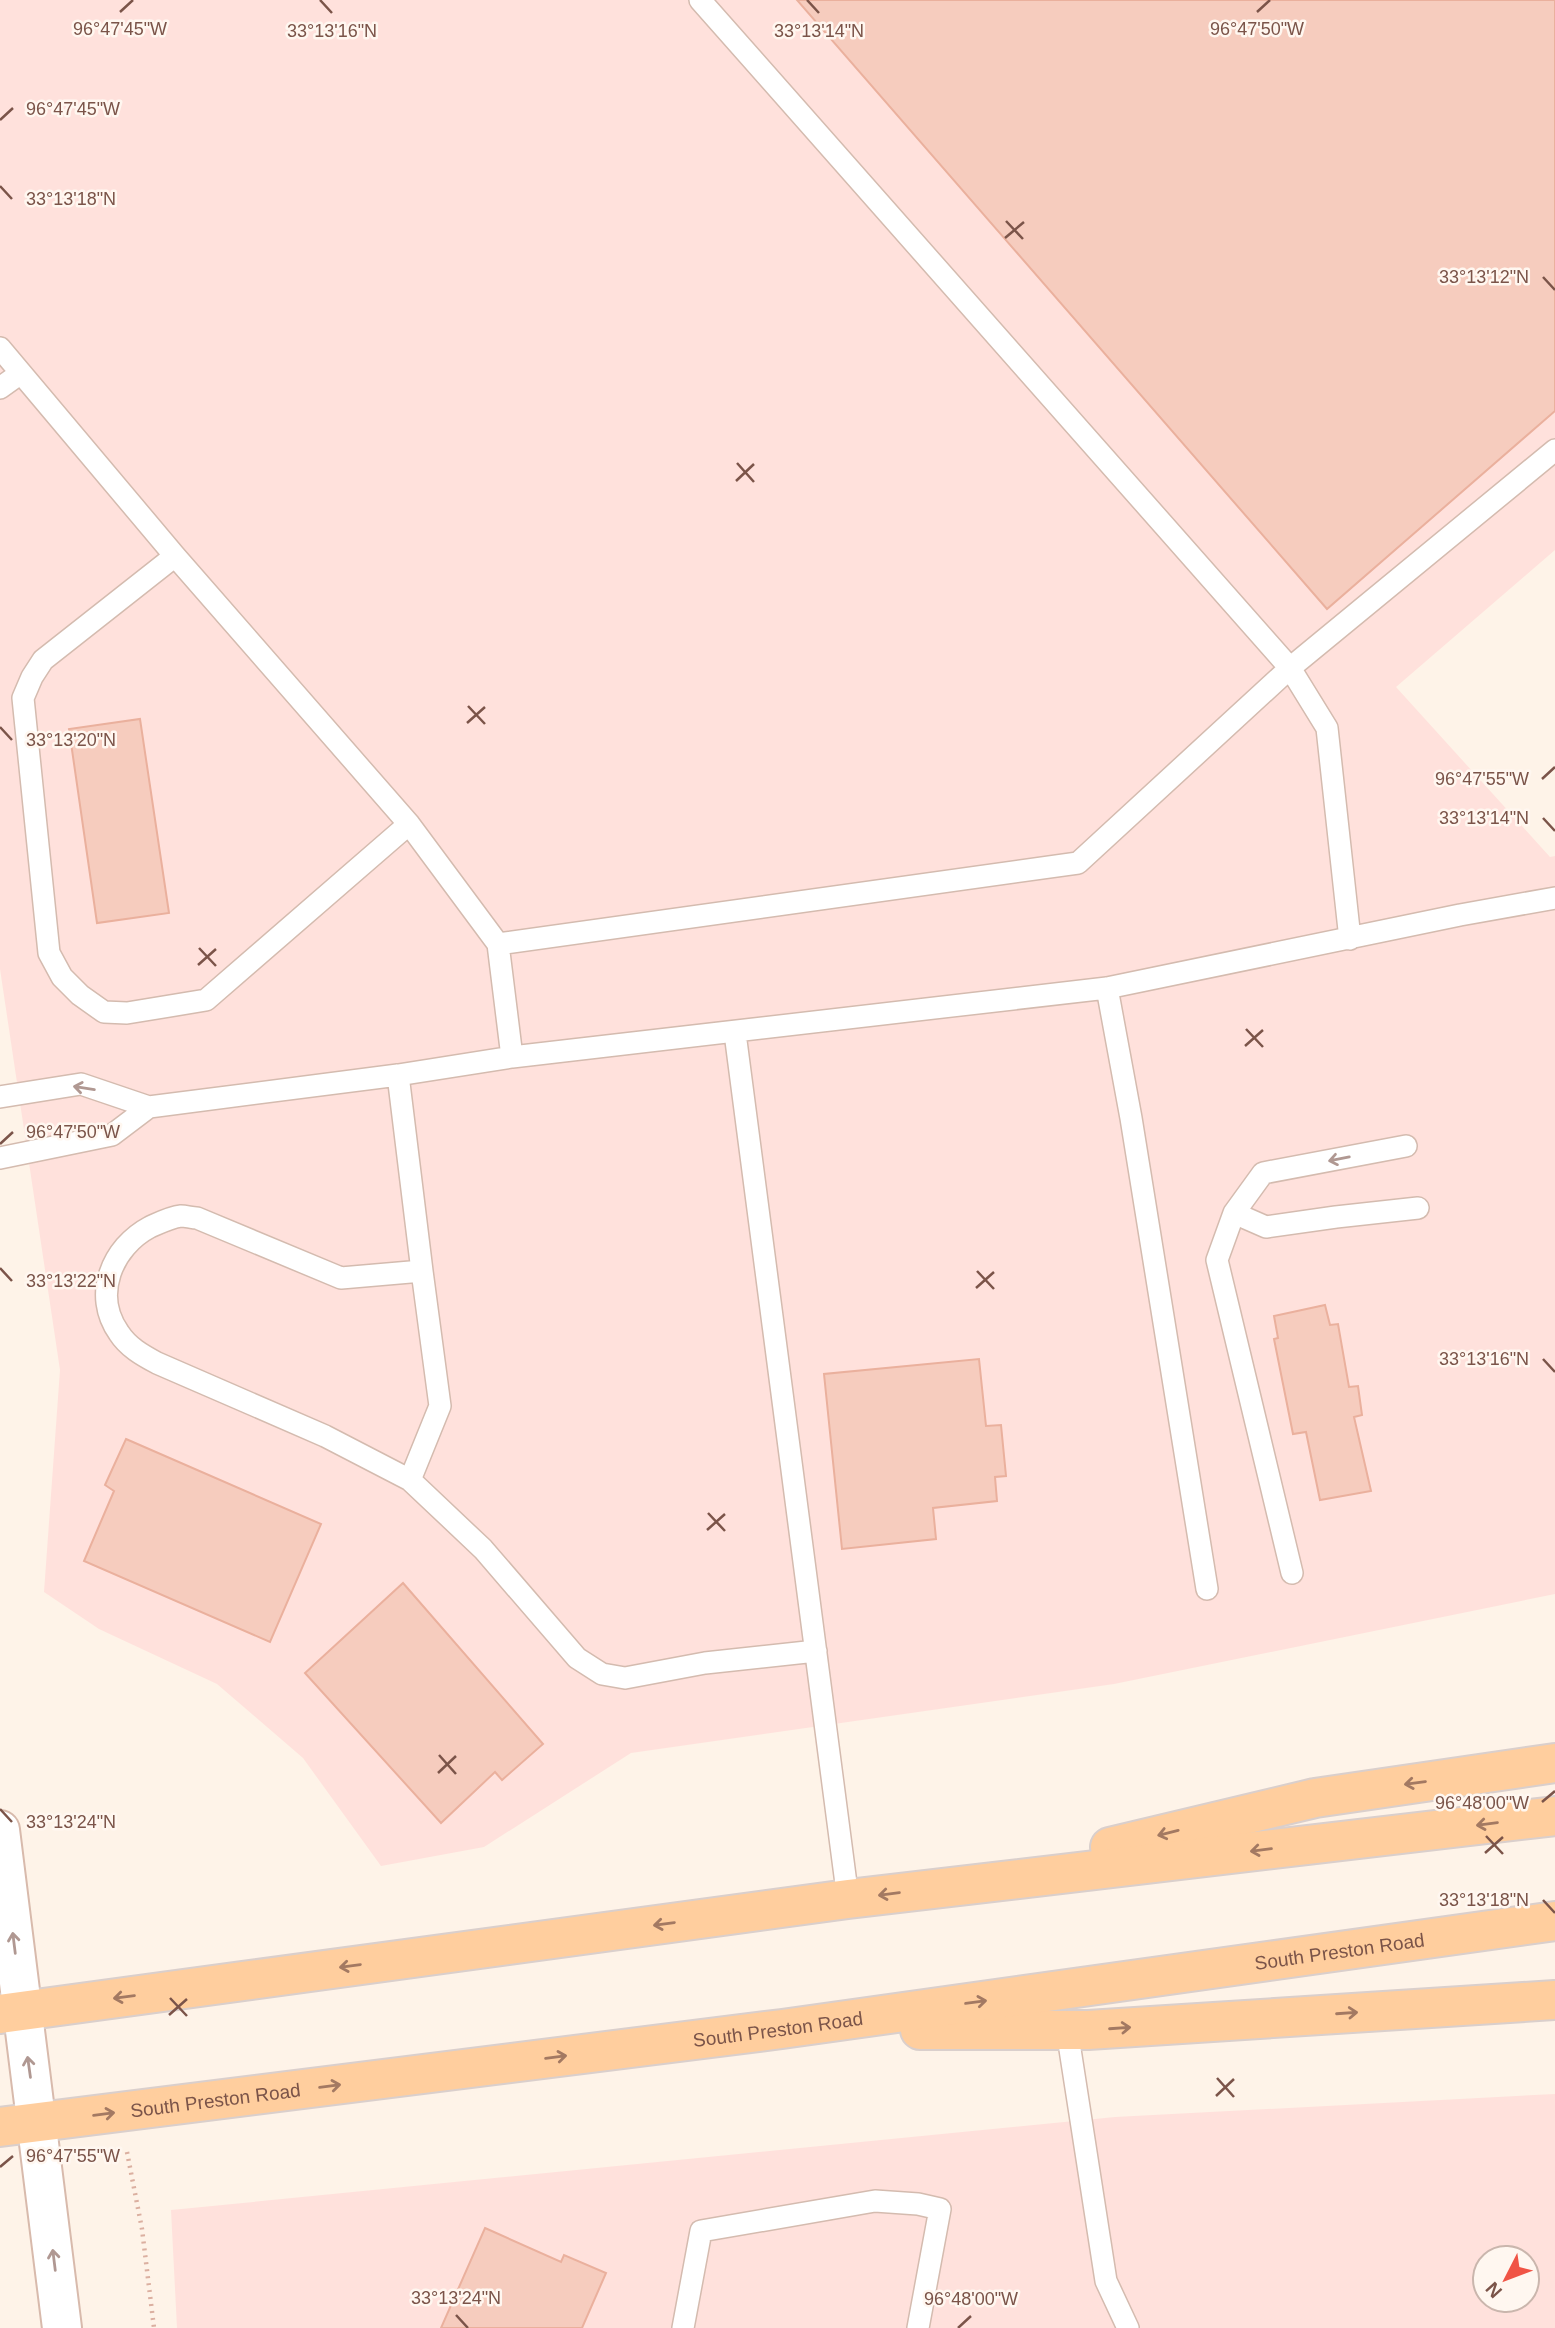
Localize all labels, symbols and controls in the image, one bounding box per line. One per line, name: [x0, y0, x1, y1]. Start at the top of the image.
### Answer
text: 96°47'45"W: [73, 19, 167, 39]
text: 96°47'50"W: [1210, 19, 1304, 39]
text: 33°13'16"N: [287, 21, 377, 41]
text: 33°13'14"N: [774, 21, 864, 41]
text: 96°47'45"W: [26, 99, 120, 119]
text: 33°13'18"N: [26, 189, 116, 209]
text: 33°13'12"N: [1439, 267, 1529, 287]
text: 33°13'20"N: [26, 730, 116, 750]
text: 96°47'55"W: [1435, 769, 1529, 789]
text: 33°13'14"N: [1439, 808, 1529, 828]
one-way arrow: [73, 1081, 96, 1094]
text: 96°47'50"W: [26, 1122, 120, 1142]
one-way arrow: [1328, 1153, 1351, 1166]
text: 33°13'22"N: [26, 1271, 116, 1291]
text: 33°13'16"N: [1439, 1349, 1529, 1369]
one-way arrow: [1404, 1777, 1427, 1790]
text: 96°48'00"W: [1435, 1793, 1529, 1813]
text: 33°13'24"N: [26, 1812, 116, 1832]
one-way arrow: [1476, 1817, 1499, 1830]
one-way arrow: [1157, 1827, 1180, 1841]
one-way arrow: [1250, 1844, 1273, 1857]
one-way arrow: [879, 1888, 901, 1901]
text: 33°13'18"N: [1439, 1890, 1529, 1910]
one-way arrow: [653, 1918, 676, 1931]
street label: South Preston Road: [1253, 1929, 1426, 1973]
one-way arrow: [7, 1932, 20, 1955]
one-way arrow: [339, 1960, 362, 1973]
one-way arrow: [113, 1990, 136, 2003]
one-way arrow: [964, 1995, 986, 2008]
one-way arrow: [1335, 2006, 1357, 2019]
street label: South Preston Road: [692, 2007, 864, 2051]
one-way arrow: [1108, 2021, 1130, 2034]
one-way arrow: [544, 2051, 567, 2064]
one-way arrow: [22, 2056, 35, 2078]
street label: South Preston Road: [129, 2079, 302, 2121]
one-way arrow: [318, 2079, 341, 2092]
one-way arrow: [92, 2107, 115, 2120]
text: 96°47'55"W: [26, 2146, 120, 2166]
north arrow: [1471, 2244, 1541, 2314]
one-way arrow: [47, 2249, 60, 2272]
text: N: [1481, 2278, 1506, 2302]
text: 33°13'24"N: [411, 2288, 501, 2308]
text: 96°48'00"W: [924, 2289, 1018, 2309]

